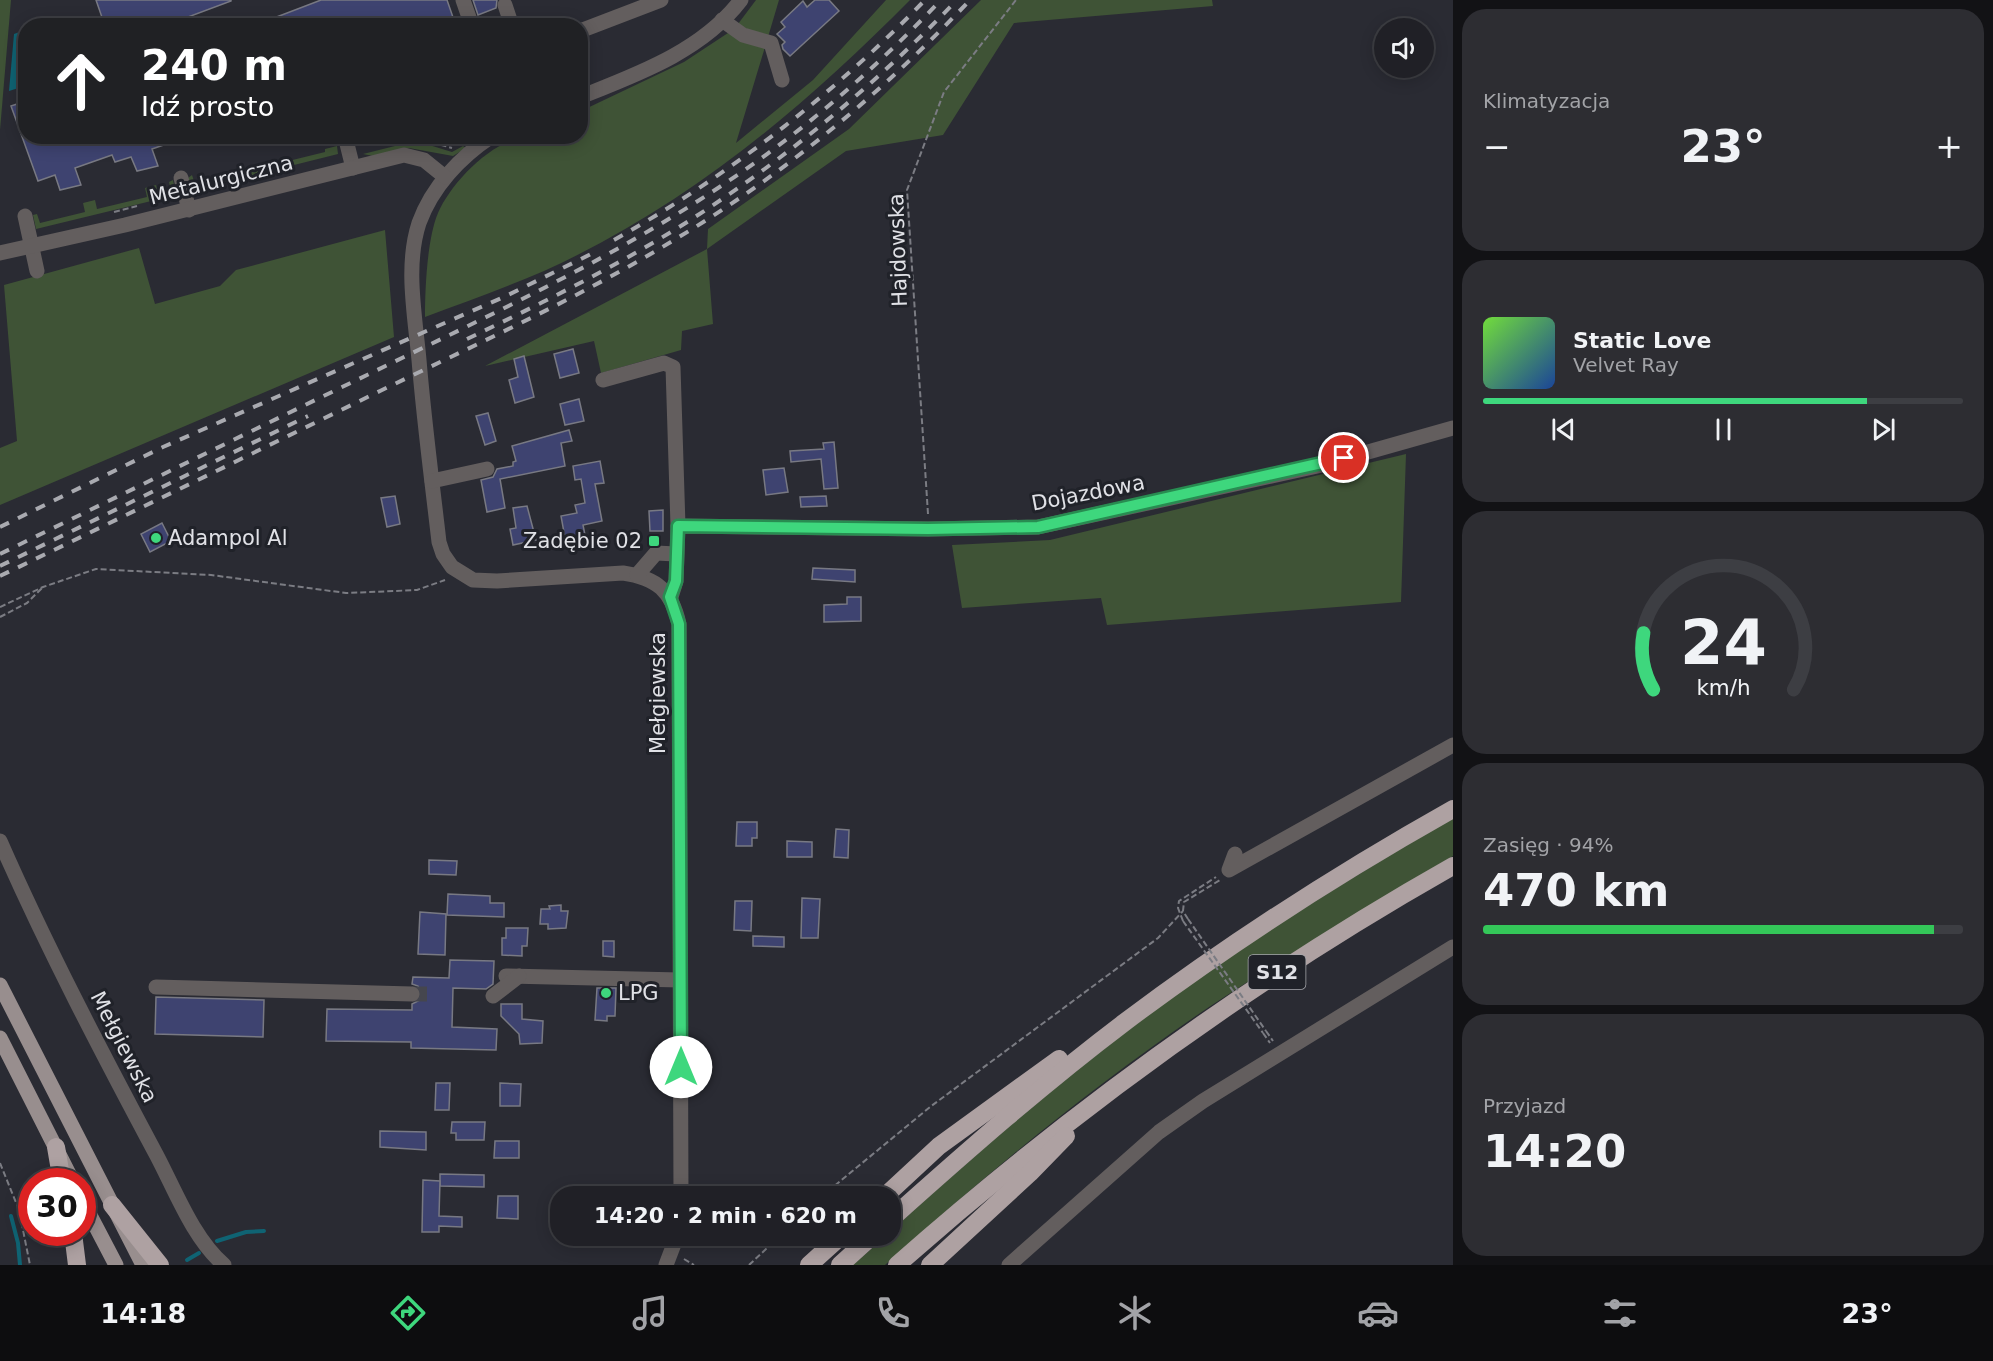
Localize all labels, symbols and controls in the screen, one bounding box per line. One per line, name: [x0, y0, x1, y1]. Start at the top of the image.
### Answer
map controls: [1374, 18, 1434, 78]
button: sound: [1374, 18, 1434, 78]
text: 240 m: [141, 41, 287, 90]
icon: ahead: [42, 42, 120, 120]
text: Klimatyzacja: [1483, 89, 1610, 113]
text: Idź prosto: [141, 91, 274, 122]
text: 23°: [1680, 120, 1766, 173]
text: −: [1483, 127, 1511, 166]
text: +: [1935, 127, 1963, 166]
street label: Metalurgiczna: [147, 151, 295, 209]
street label: Hajdowska: [884, 193, 912, 307]
text: Static Love: [1573, 328, 1711, 353]
text: Velvet Ray: [1573, 353, 1679, 377]
icon: previous: [1547, 413, 1580, 446]
icon: pause: [1707, 413, 1740, 446]
icon: next: [1867, 413, 1900, 446]
pin: [1318, 432, 1369, 483]
icon: arrive: [1327, 441, 1360, 474]
street label: Dojazdowa: [1029, 470, 1147, 516]
place label: Adampol Al: [168, 526, 288, 550]
place label: Zadębie 02: [523, 529, 642, 553]
marker: Adampol Al: [149, 531, 163, 545]
marker: Zadębie 02: [647, 534, 661, 548]
text: 24: [1680, 606, 1766, 679]
street label: Mełgiewska: [646, 632, 670, 754]
text: km/h: [1696, 675, 1750, 700]
text: Zasięg · 94%: [1483, 833, 1613, 857]
text: 470 km: [1483, 864, 1669, 917]
road number: S12: [1248, 955, 1306, 989]
place label: LPG: [618, 981, 659, 1005]
marker: LPG: [599, 986, 613, 1000]
street label: Mełgiewska: [86, 987, 162, 1107]
position arrow: [649, 1035, 713, 1099]
text: Przyjazd: [1483, 1094, 1566, 1118]
text: 14:20: [1483, 1125, 1626, 1178]
speed limit sign: 30: [18, 1168, 96, 1246]
text: 14:20 · 2 min · 620 m: [594, 1203, 857, 1228]
icon: directions: [387, 1292, 429, 1334]
icon: music: [629, 1292, 671, 1334]
icon: phone: [872, 1292, 914, 1334]
icon: climate: [1114, 1292, 1156, 1334]
icon: car: [1357, 1292, 1399, 1334]
icon: filters: [1599, 1292, 1641, 1334]
text: 14:18: [100, 1298, 186, 1329]
text: 23°: [1842, 1298, 1893, 1329]

